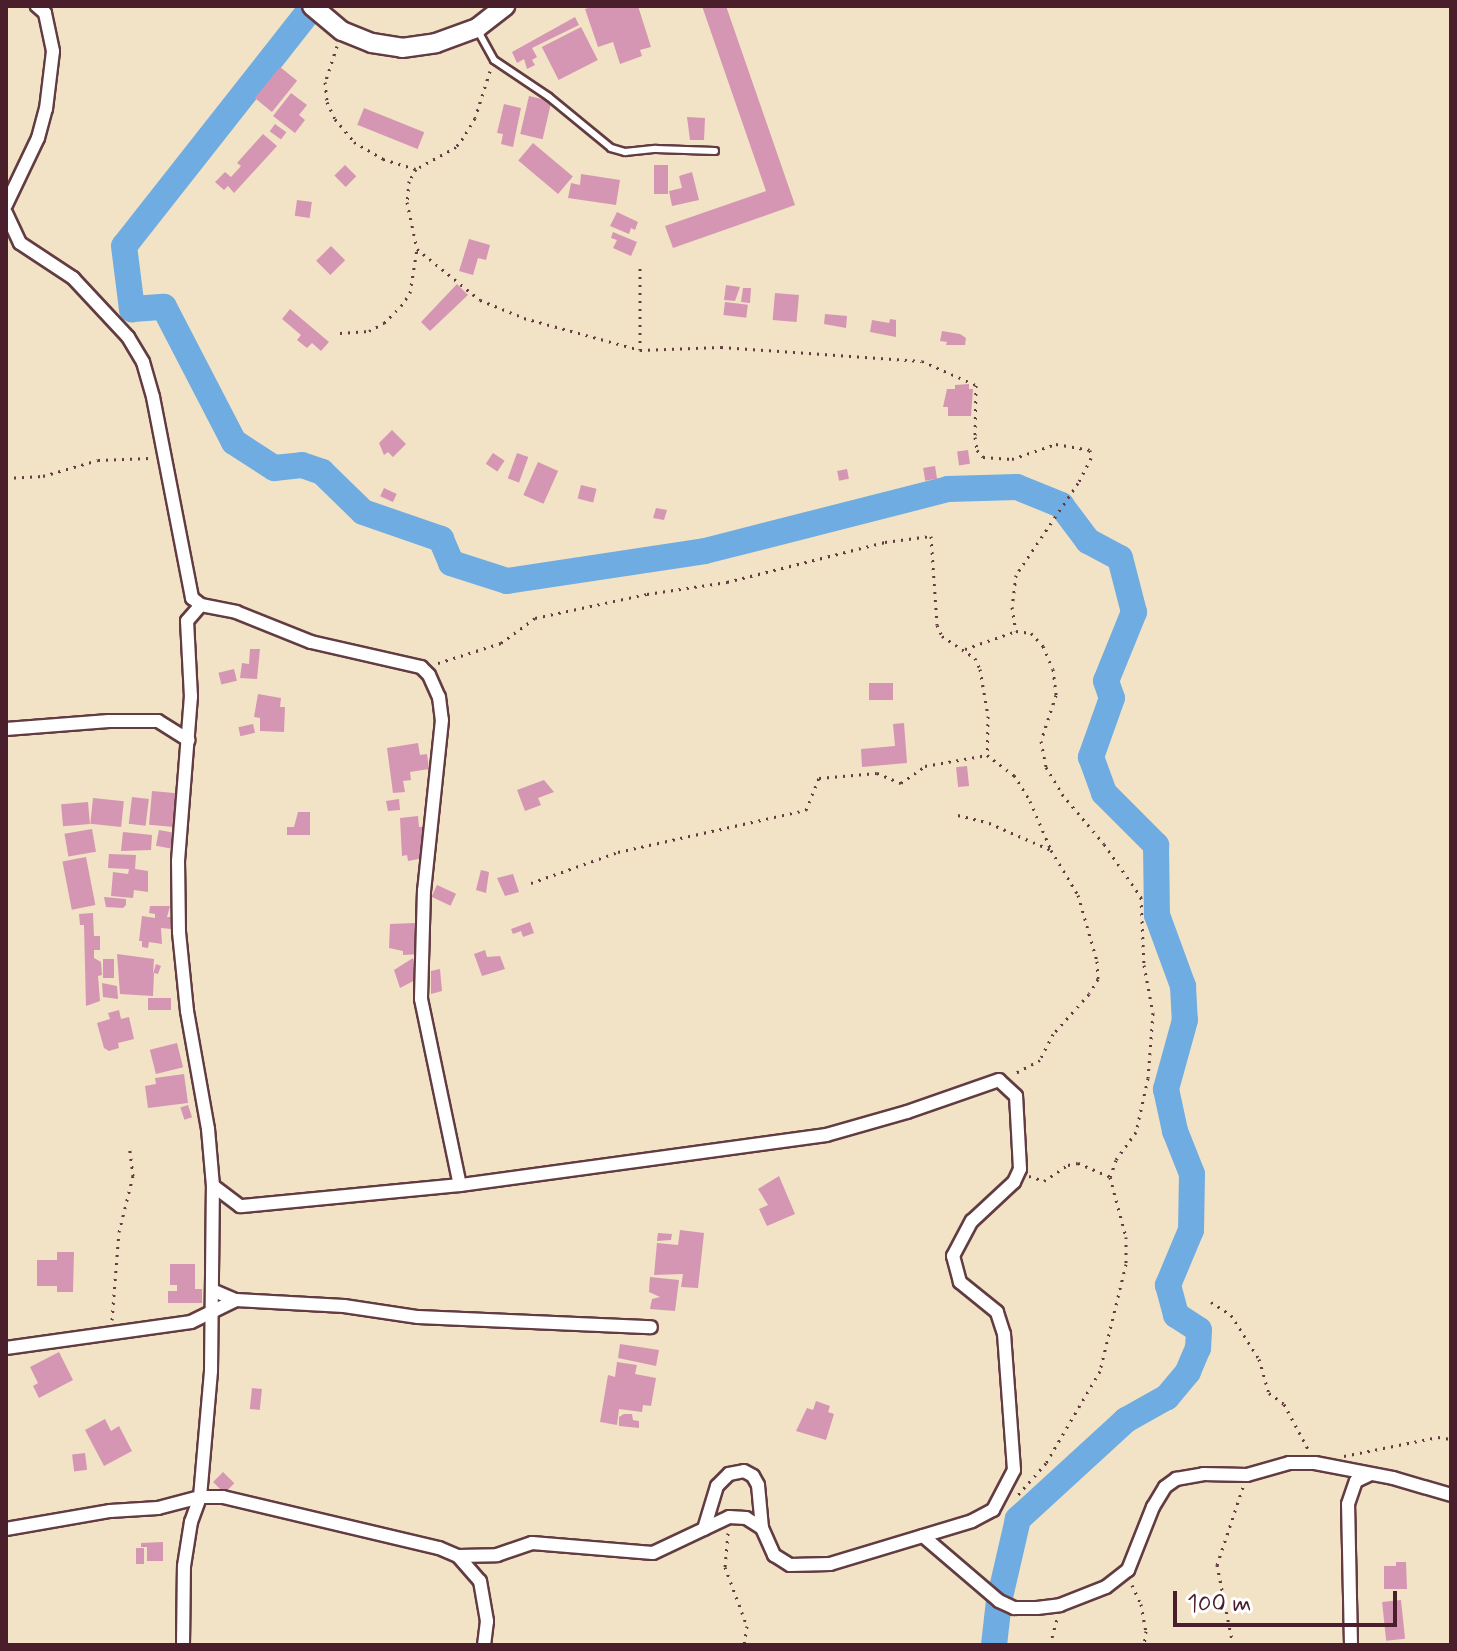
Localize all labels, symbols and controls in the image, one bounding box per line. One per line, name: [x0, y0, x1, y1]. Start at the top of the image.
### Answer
scale bar: [1177, 1575, 1401, 1625]
text: 100 m: [1187, 1589, 1251, 1620]

